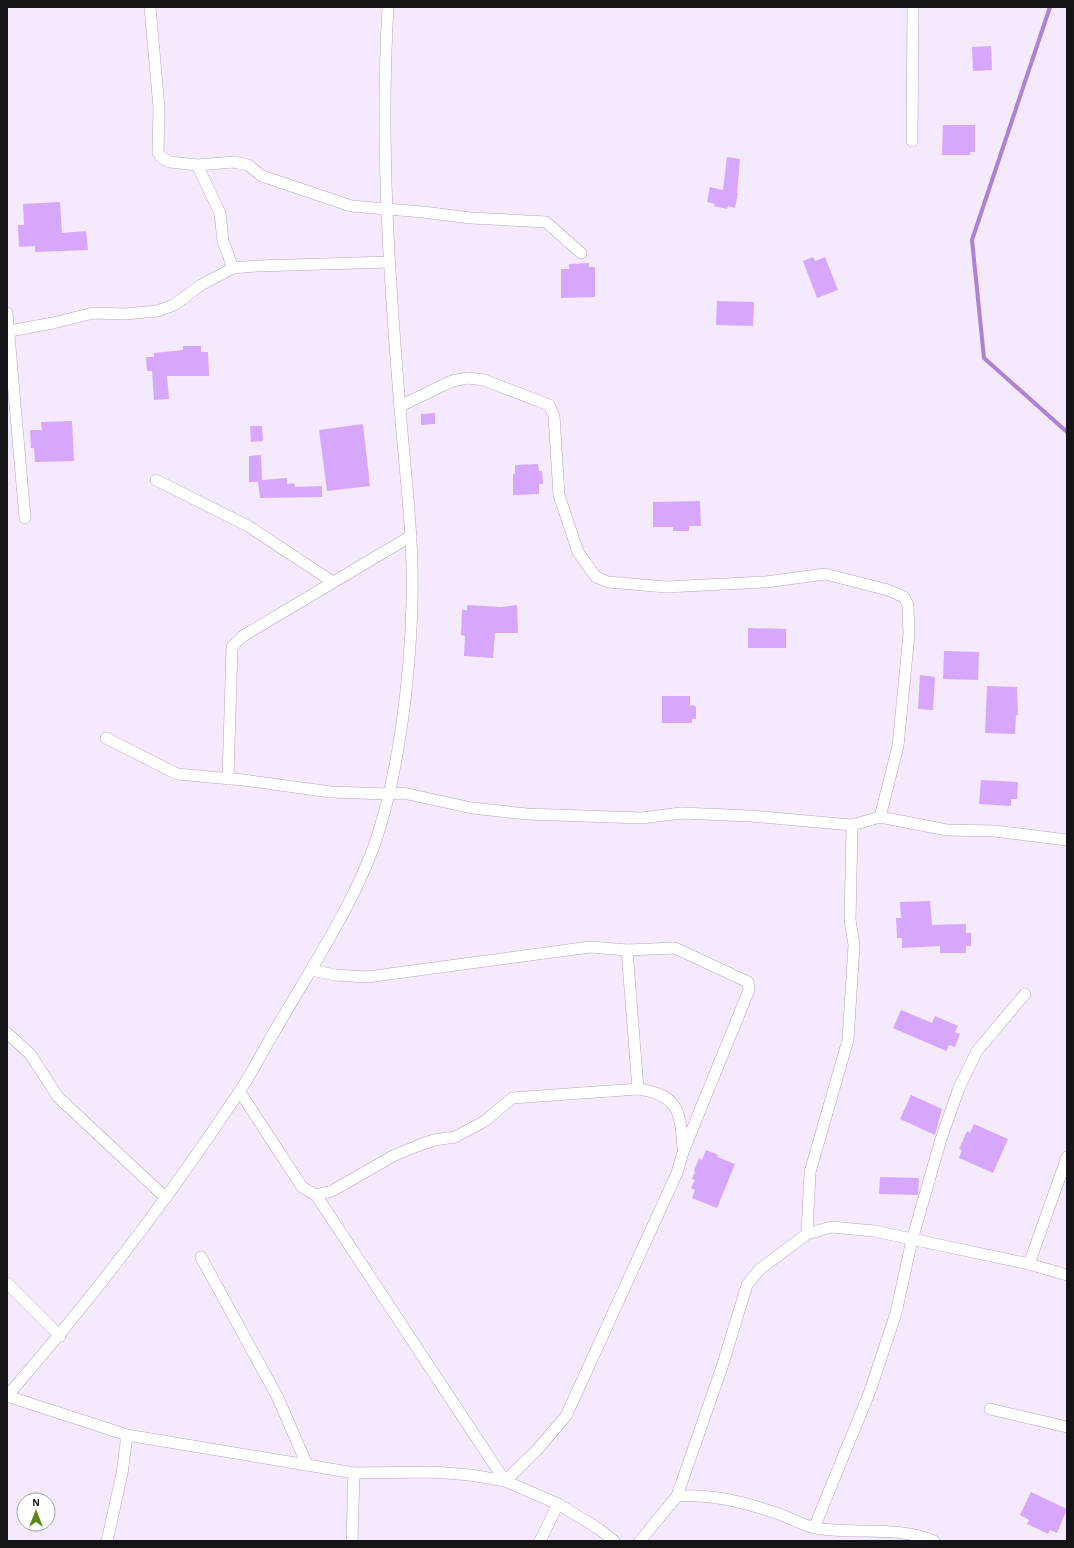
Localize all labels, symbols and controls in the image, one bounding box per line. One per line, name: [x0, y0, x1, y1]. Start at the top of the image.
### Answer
north arrow: [16, 1492, 56, 1532]
text: N: [32, 1497, 40, 1508]

